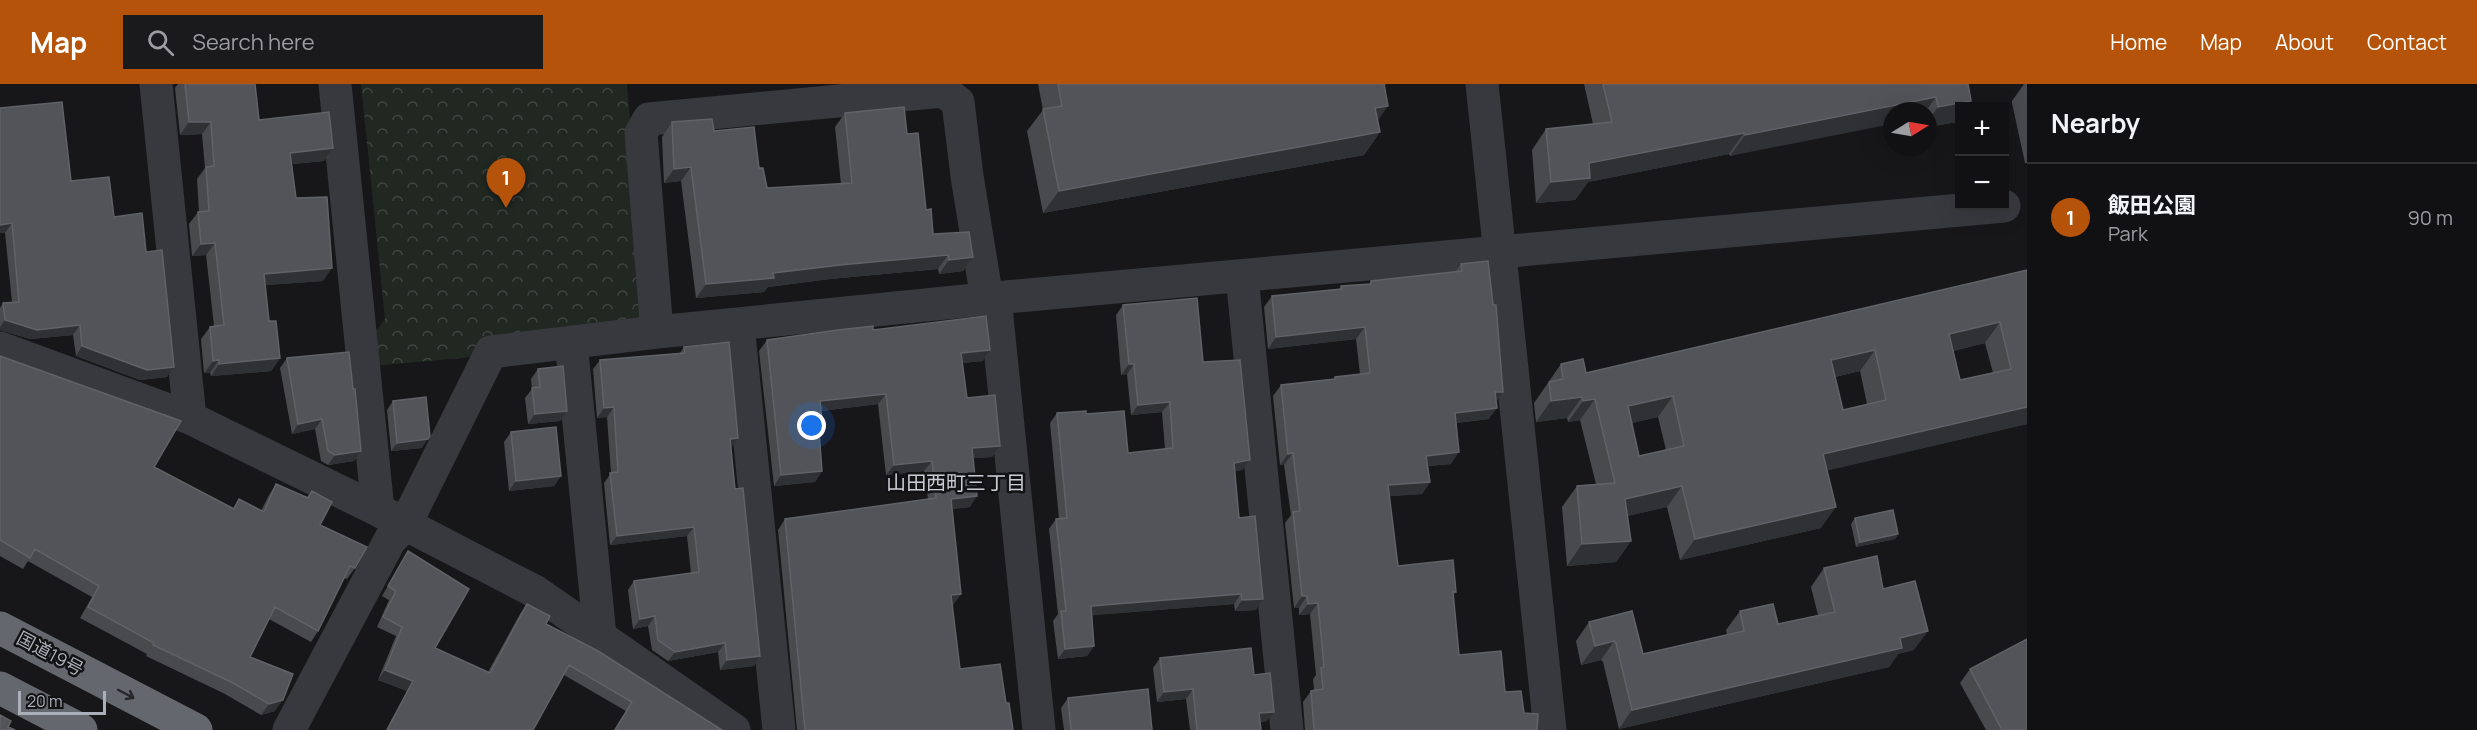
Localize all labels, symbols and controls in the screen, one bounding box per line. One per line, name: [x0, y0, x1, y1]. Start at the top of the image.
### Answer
search box: [123, 15, 543, 69]
text: Map: [30, 23, 87, 61]
icon: search: [144, 26, 177, 59]
text: Search here: [192, 27, 315, 57]
text: Home: [2110, 28, 2167, 56]
text: Map: [2200, 28, 2242, 56]
text: About: [2275, 28, 2334, 56]
text: Contact: [2367, 28, 2447, 56]
north arrow: [1883, 102, 1937, 156]
map controls: [1955, 102, 2009, 210]
button: +: [1955, 102, 2009, 156]
text: Nearby: [2051, 105, 2140, 141]
button: −: [1955, 156, 2009, 210]
pin: 1: [486, 158, 526, 208]
text: 飯田公園: [2108, 190, 2196, 220]
text: 1: [2066, 204, 2075, 231]
text: 90 m: [2407, 204, 2453, 231]
text: Park: [2108, 220, 2148, 247]
your location: [797, 411, 826, 440]
district label: 山田西町三丁目: [886, 469, 1026, 496]
street label: 国道19号: [13, 626, 88, 681]
scale bar: [18, 688, 106, 716]
one-way arrow: [117, 689, 135, 700]
text: 20 m: [27, 690, 63, 712]

